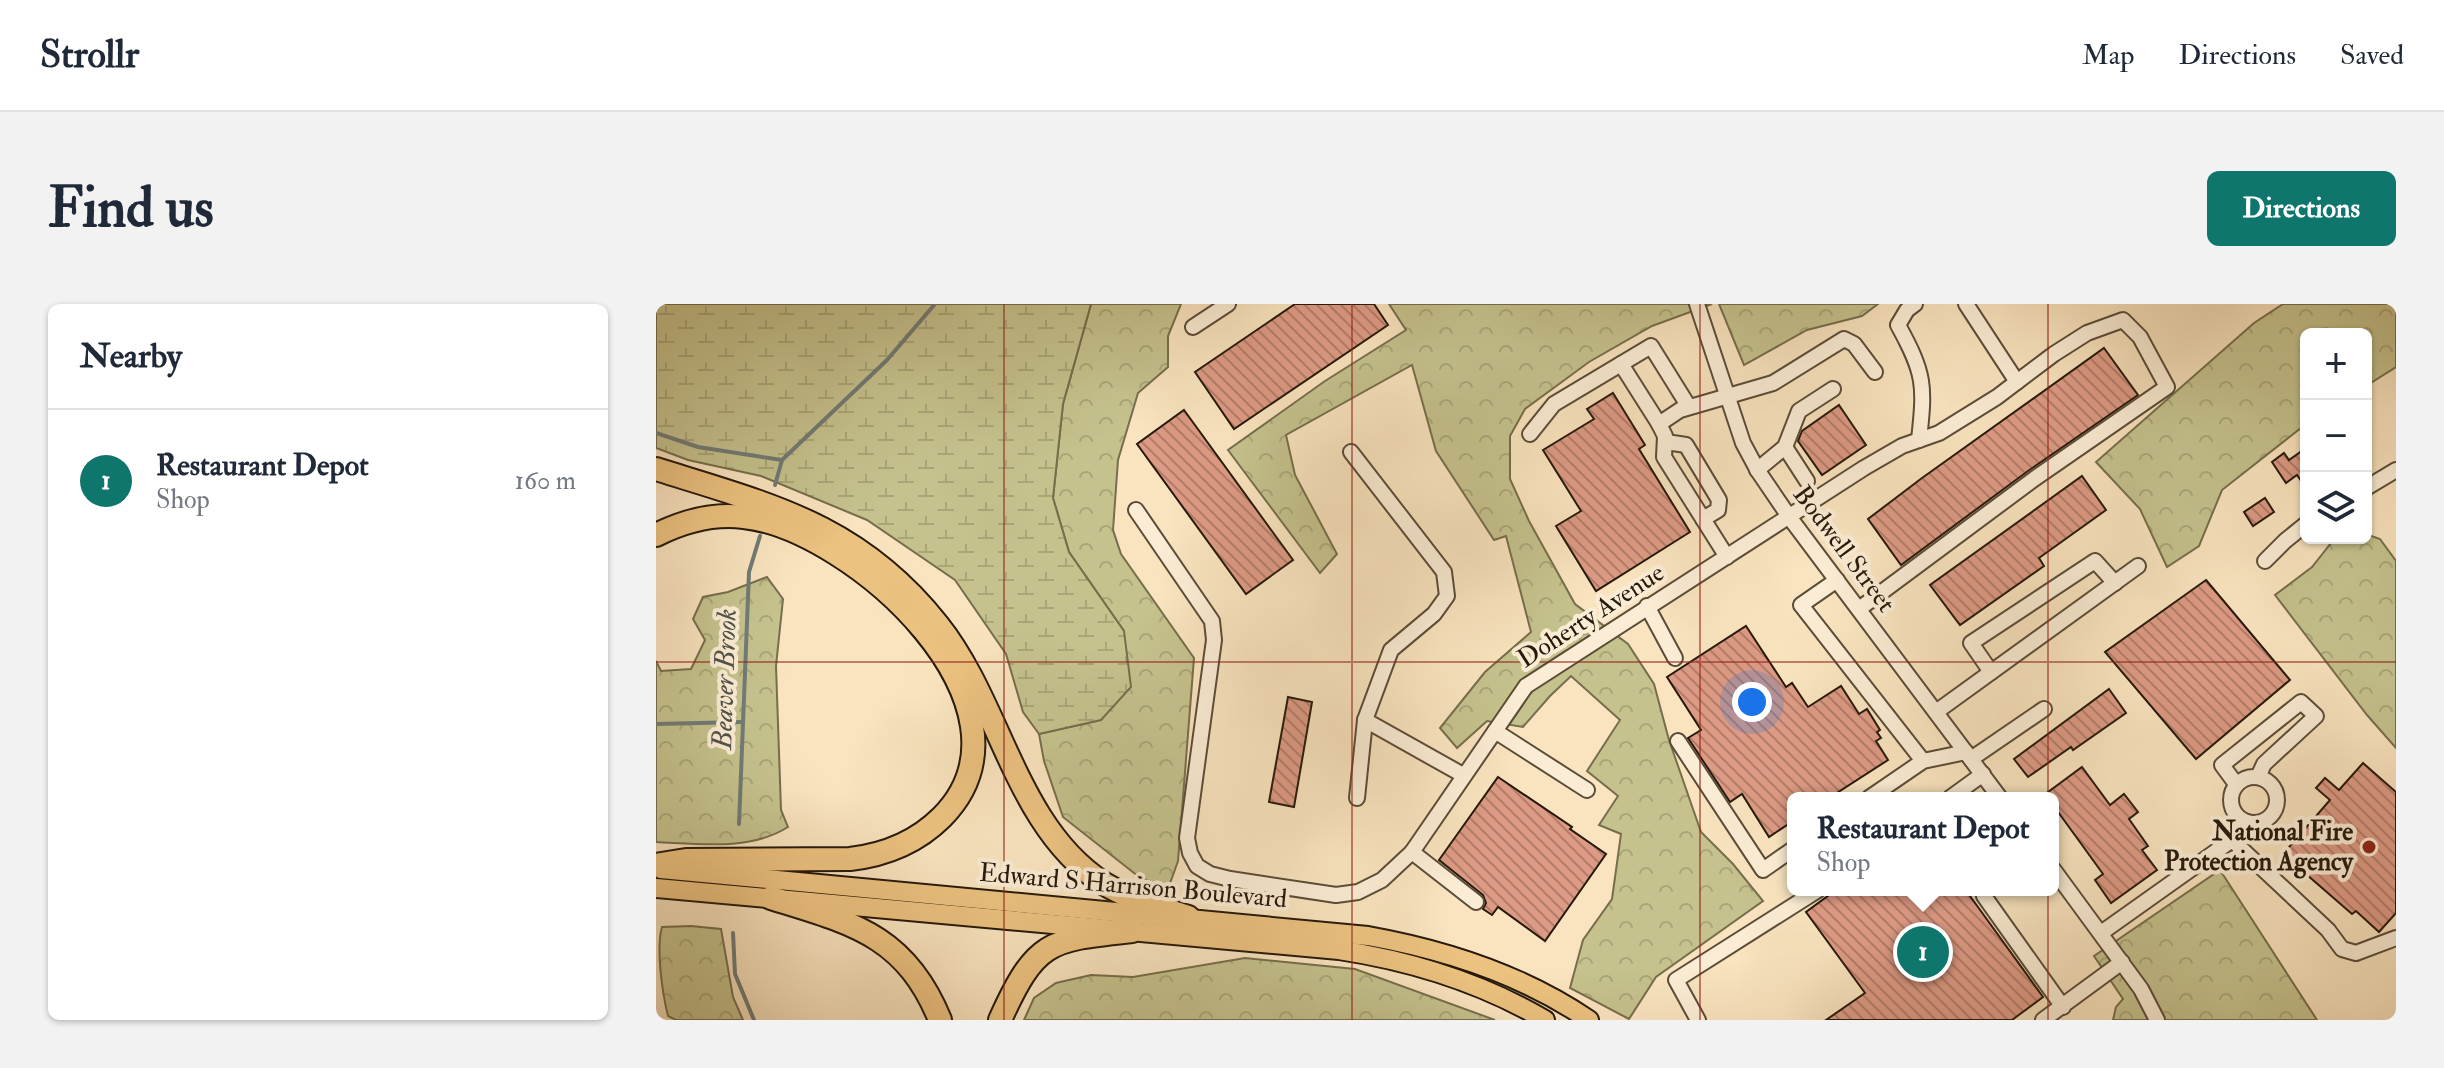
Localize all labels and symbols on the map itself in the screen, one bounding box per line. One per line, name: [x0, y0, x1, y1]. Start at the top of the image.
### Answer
street label: Bodwell Street: [1786, 479, 1902, 619]
street label: Doherty Avenue: [1512, 557, 1670, 675]
water label: Beaver Brook: [705, 608, 745, 752]
your location: [1732, 682, 1772, 722]
place label: National Fire Protection Agency: [2164, 816, 2355, 879]
marker: National Fire Protection Agency: [2360, 838, 2378, 856]
street label: Edward S Harrison Boulevard: [978, 857, 1288, 915]
pin: 1: [1897, 922, 1949, 982]

